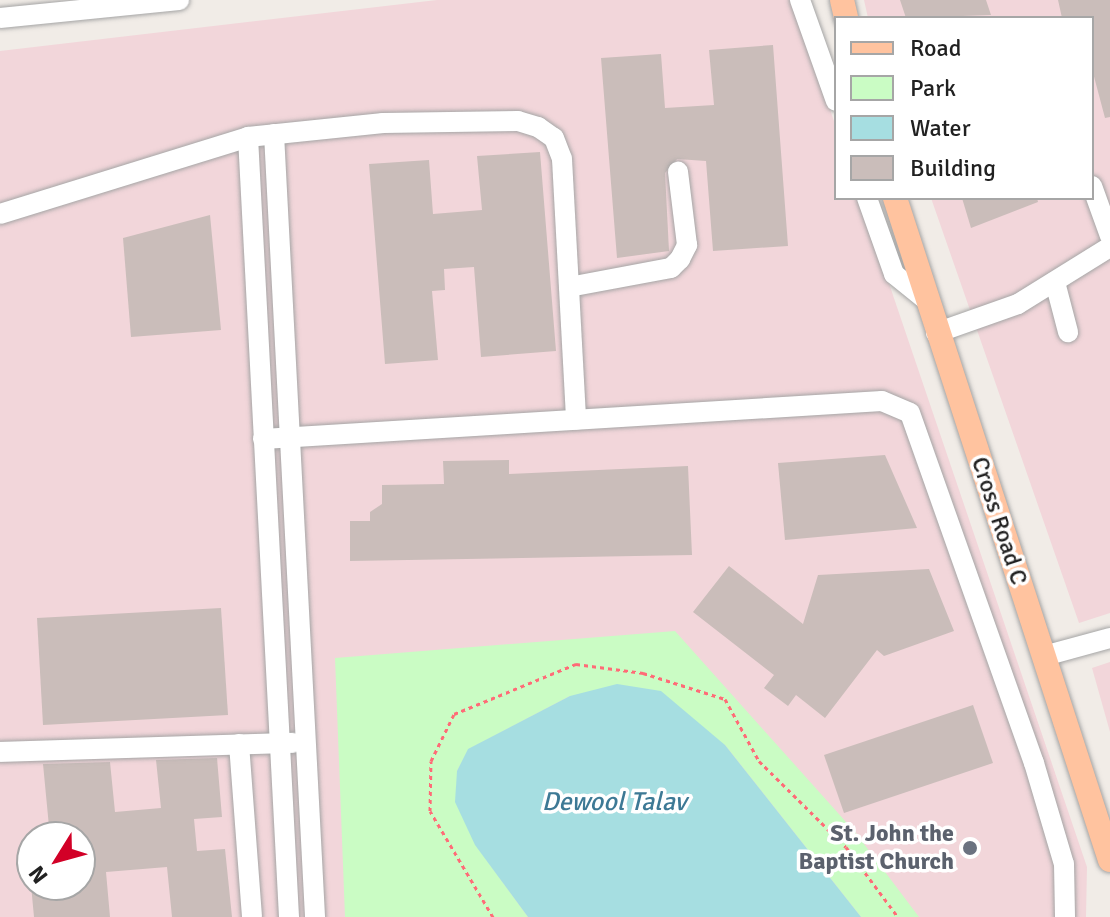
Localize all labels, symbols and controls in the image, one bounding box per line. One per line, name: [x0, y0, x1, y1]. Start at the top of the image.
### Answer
legend: [834, 16, 1094, 200]
text: Road: [910, 33, 961, 63]
text: Park: [910, 73, 956, 103]
text: Water: [910, 113, 970, 143]
text: Building: [910, 153, 996, 183]
street label: Cross Road C: [965, 453, 1033, 589]
water label: Dewool Talav: [542, 787, 686, 819]
place label: St. John the Baptist Church: [799, 820, 954, 876]
north arrow: [16, 821, 96, 901]
marker: St. John the Baptist Church: [961, 839, 979, 857]
text: N: [23, 860, 53, 889]

